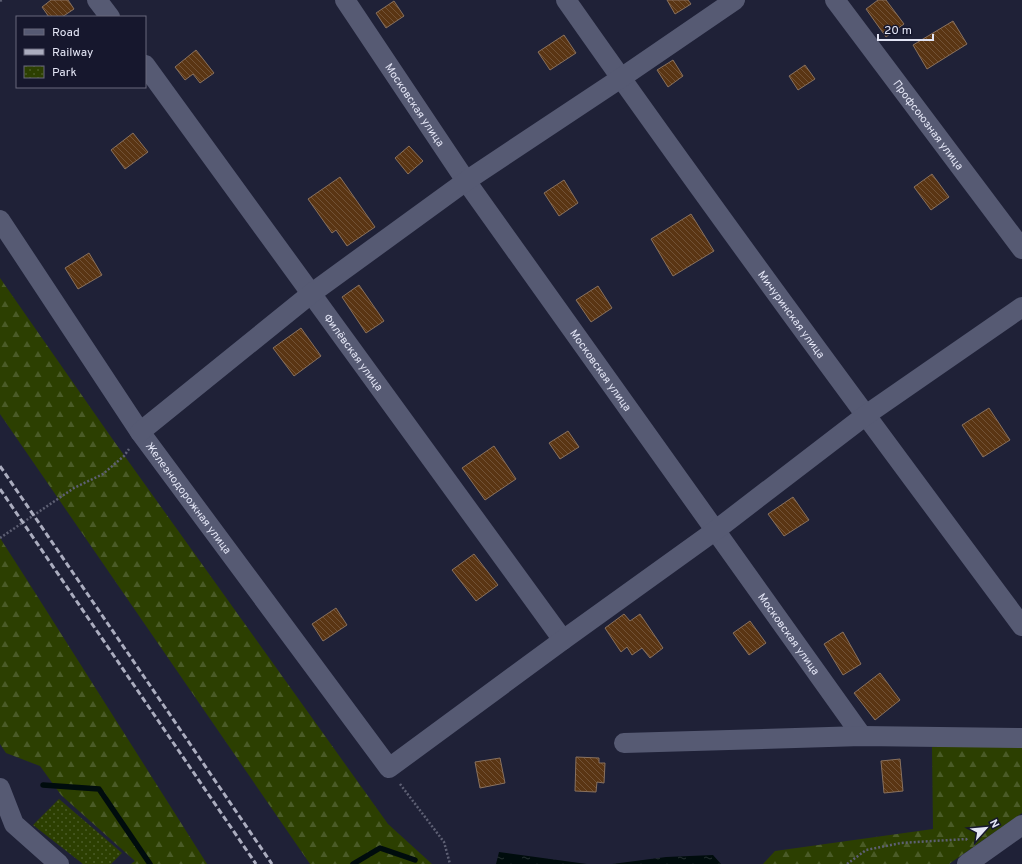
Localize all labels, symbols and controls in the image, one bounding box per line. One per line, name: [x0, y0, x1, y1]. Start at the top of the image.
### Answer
legend: [16, 16, 146, 88]
scale bar: [878, 16, 933, 42]
text: 20 m: [884, 23, 912, 39]
text: Road: [52, 25, 80, 41]
text: Railway: [52, 45, 93, 61]
street label: Московская улица: [381, 61, 447, 150]
text: Park: [52, 65, 77, 81]
street label: Профсоюзная улица: [890, 78, 966, 173]
street label: Мичуринская улица: [754, 268, 828, 362]
street label: Филёвская улица: [320, 311, 386, 394]
street label: Московская улица: [566, 327, 634, 415]
street label: Железнодорожная улица: [142, 440, 234, 557]
street label: Московская улица: [754, 591, 822, 678]
north arrow: [966, 808, 1006, 848]
text: N: [986, 817, 1002, 831]

